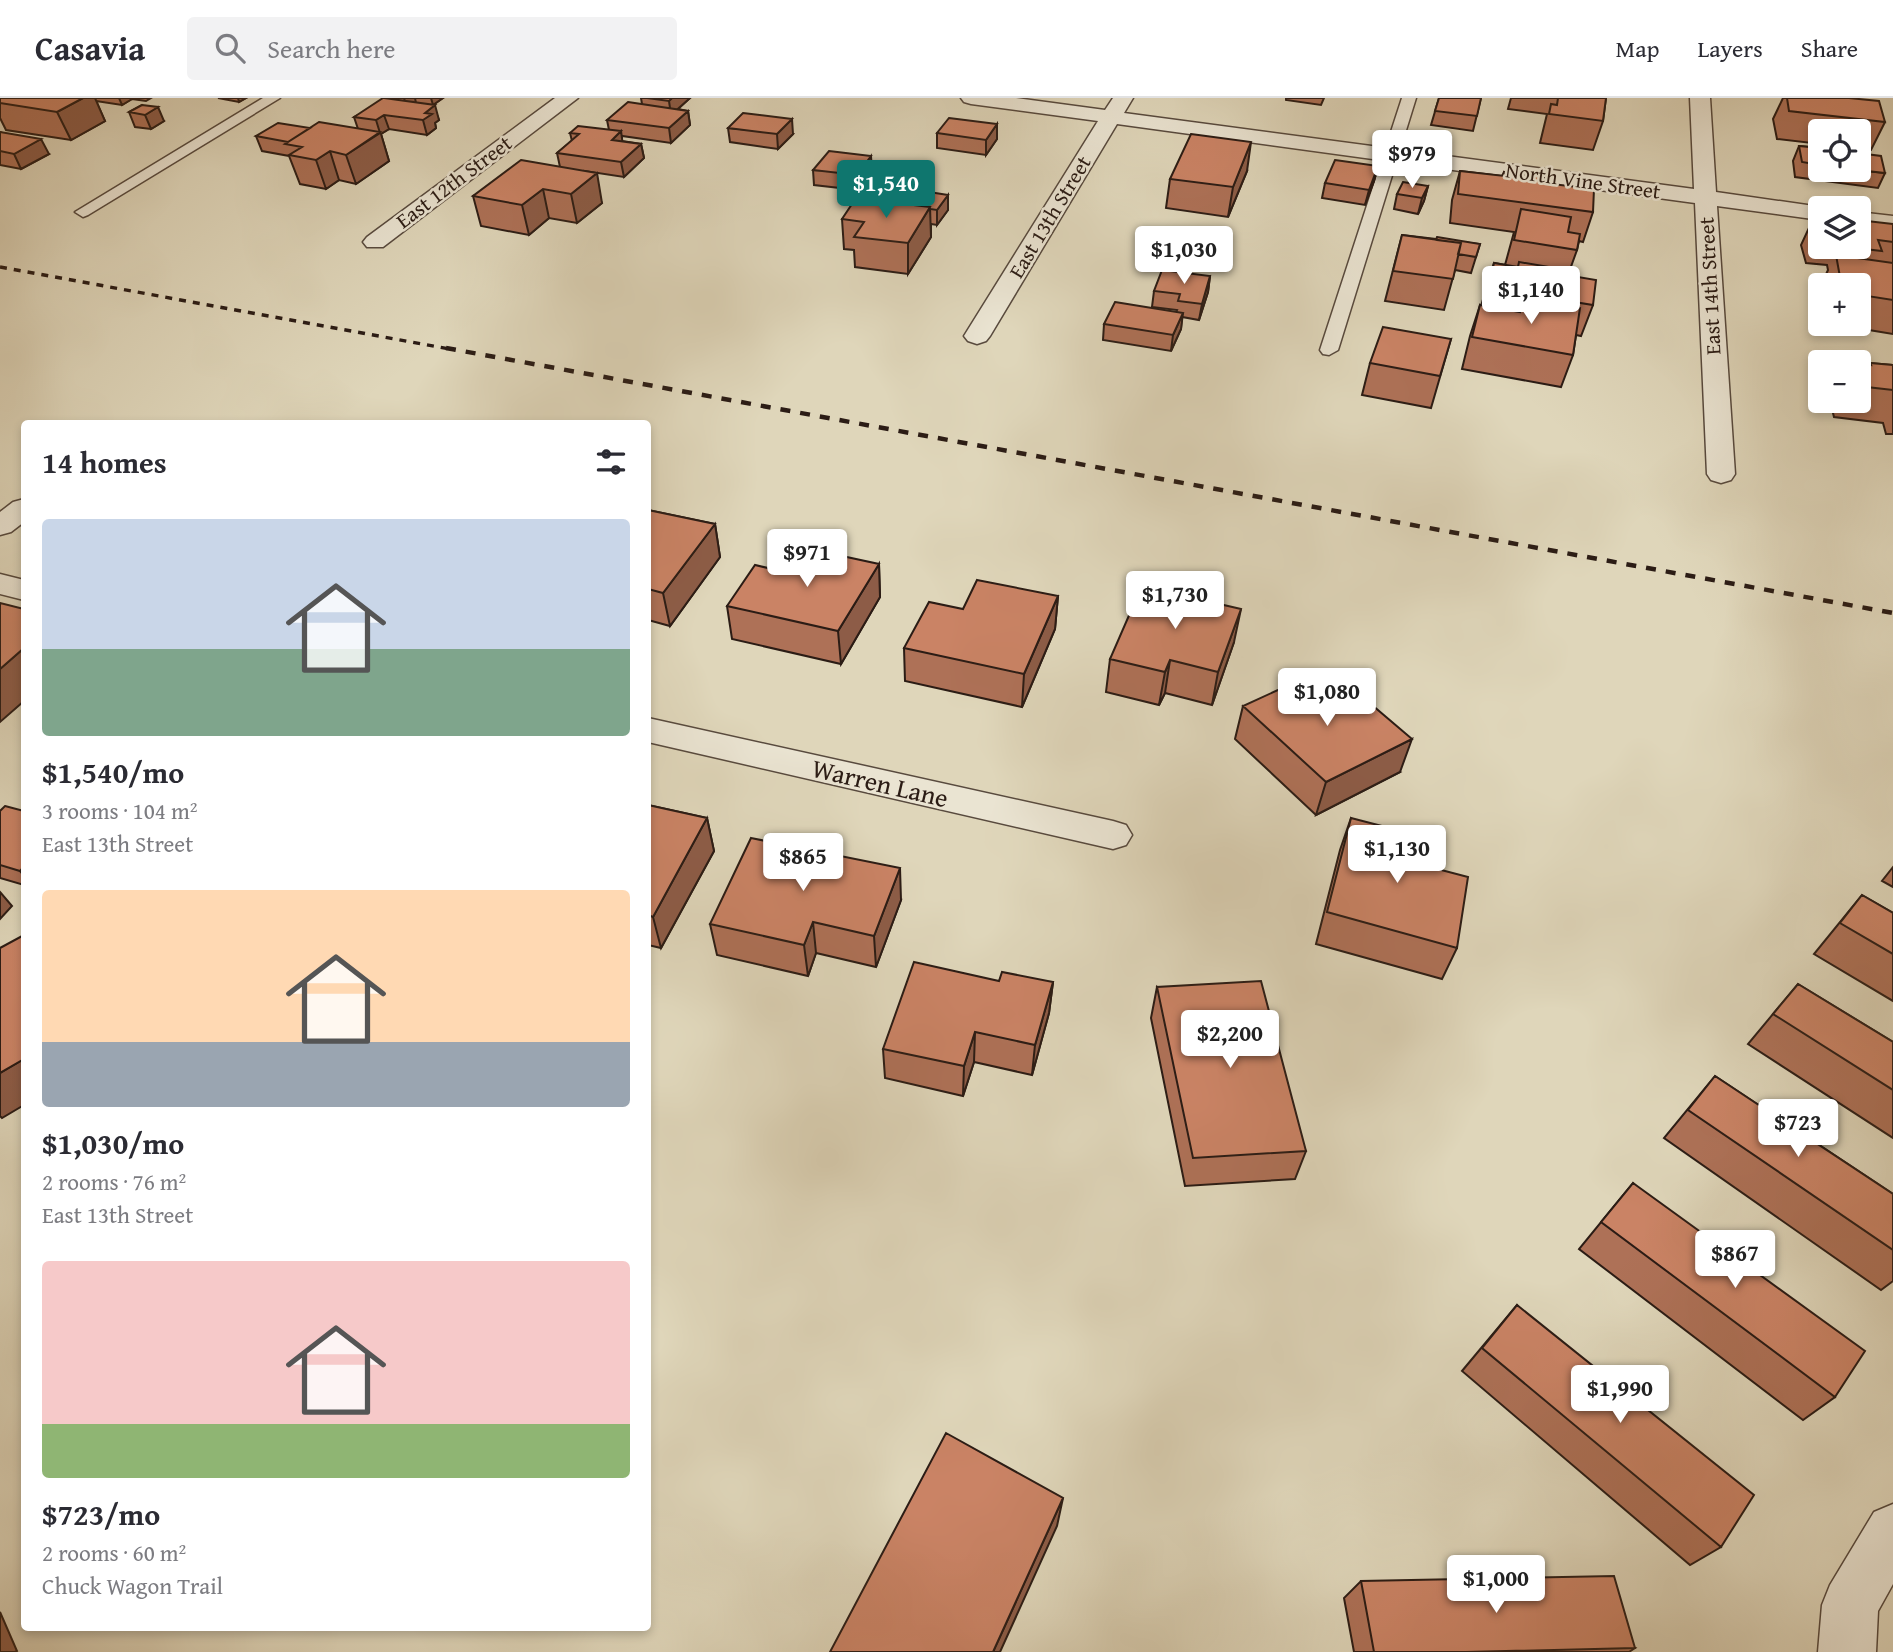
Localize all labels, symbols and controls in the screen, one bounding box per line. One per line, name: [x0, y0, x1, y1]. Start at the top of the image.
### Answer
search box: [187, 17, 677, 80]
text: Casavia: [35, 24, 145, 72]
icon: search: [211, 29, 249, 67]
text: Search here: [267, 29, 396, 68]
text: Map: [1616, 31, 1659, 66]
text: Layers: [1697, 31, 1763, 66]
text: Share: [1801, 31, 1858, 66]
map controls: [1808, 119, 1871, 413]
button: locate: [1808, 119, 1871, 182]
street label: East 12th Street: [389, 127, 519, 236]
pin: $979: [1371, 130, 1453, 190]
text: $979: [1388, 136, 1436, 169]
street label: East 13th Street: [1001, 149, 1099, 284]
street label: North Vine Street: [1504, 154, 1663, 207]
pin: $1,540: [829, 160, 943, 220]
text: $1,540: [853, 166, 919, 199]
button: layers: [1808, 196, 1871, 259]
street label: East 14th Street: [1690, 216, 1729, 356]
pin: $1,030: [1127, 226, 1241, 286]
text: $1,030: [1151, 232, 1217, 265]
pin: $1,140: [1474, 266, 1588, 326]
text: $1,140: [1498, 272, 1564, 305]
button: +: [1808, 273, 1871, 336]
button: −: [1808, 350, 1871, 413]
text: 14 homes: [42, 440, 167, 484]
icon: filters: [592, 443, 630, 481]
pin: $971: [766, 530, 848, 589]
text: $971: [783, 535, 831, 568]
icon: home: [273, 565, 399, 691]
pin: $1,730: [1118, 572, 1232, 631]
text: $1,730: [1142, 577, 1208, 610]
pin: $1,080: [1270, 668, 1384, 728]
text: $1,080: [1294, 674, 1360, 707]
street label: Warren Lane: [808, 748, 952, 817]
text: $1,540/mo: [42, 750, 184, 794]
text: 3 rooms · 104 m²: [42, 794, 197, 827]
pin: $1,130: [1340, 826, 1454, 885]
text: East 13th Street: [42, 827, 193, 860]
text: $1,130: [1364, 831, 1430, 864]
pin: $865: [762, 834, 844, 893]
text: $865: [779, 839, 827, 872]
icon: home: [273, 936, 399, 1062]
pin: $2,200: [1173, 1010, 1287, 1070]
text: $2,200: [1197, 1016, 1263, 1049]
pin: $723: [1757, 1100, 1839, 1159]
text: $723: [1774, 1105, 1822, 1138]
text: $1,030/mo: [42, 1121, 184, 1165]
text: 2 rooms · 76 m²: [42, 1165, 186, 1198]
text: East 13th Street: [42, 1198, 193, 1231]
pin: $867: [1694, 1230, 1776, 1290]
text: $867: [1711, 1236, 1759, 1269]
icon: home: [273, 1307, 399, 1433]
pin: $1,990: [1563, 1366, 1677, 1425]
text: $1,990: [1587, 1371, 1653, 1404]
text: $723/mo: [42, 1492, 160, 1536]
text: 2 rooms · 60 m²: [42, 1536, 186, 1569]
pin: $1,000: [1439, 1556, 1553, 1615]
text: $1,000: [1463, 1561, 1529, 1594]
text: Chuck Wagon Trail: [42, 1569, 223, 1602]

